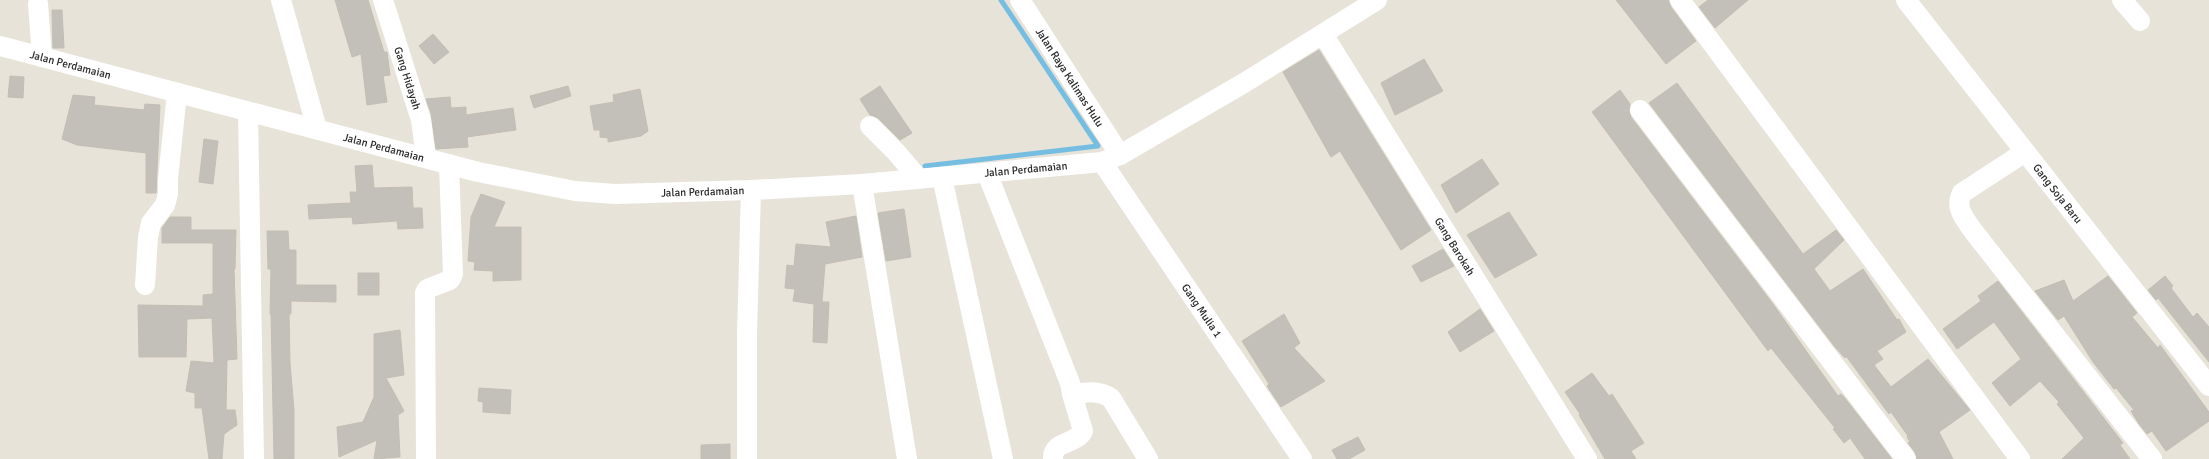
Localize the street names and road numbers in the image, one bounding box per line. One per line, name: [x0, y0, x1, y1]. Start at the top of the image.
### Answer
street label: Jalan Raya Kalimas Hulu: [1033, 26, 1106, 129]
street label: Gang Hidayah: [391, 45, 423, 111]
street label: Jalan Perdamaian: [29, 48, 112, 82]
street label: Jalan Perdamaian: [342, 131, 426, 165]
street label: Jalan Perdamaian: [984, 159, 1068, 180]
street label: Gang Soja Baru: [2030, 161, 2085, 226]
street label: Jalan Perdamaian: [661, 184, 745, 200]
street label: Gang Barokah: [1432, 215, 1477, 278]
street label: Gang Mulia 1: [1179, 281, 1224, 340]

